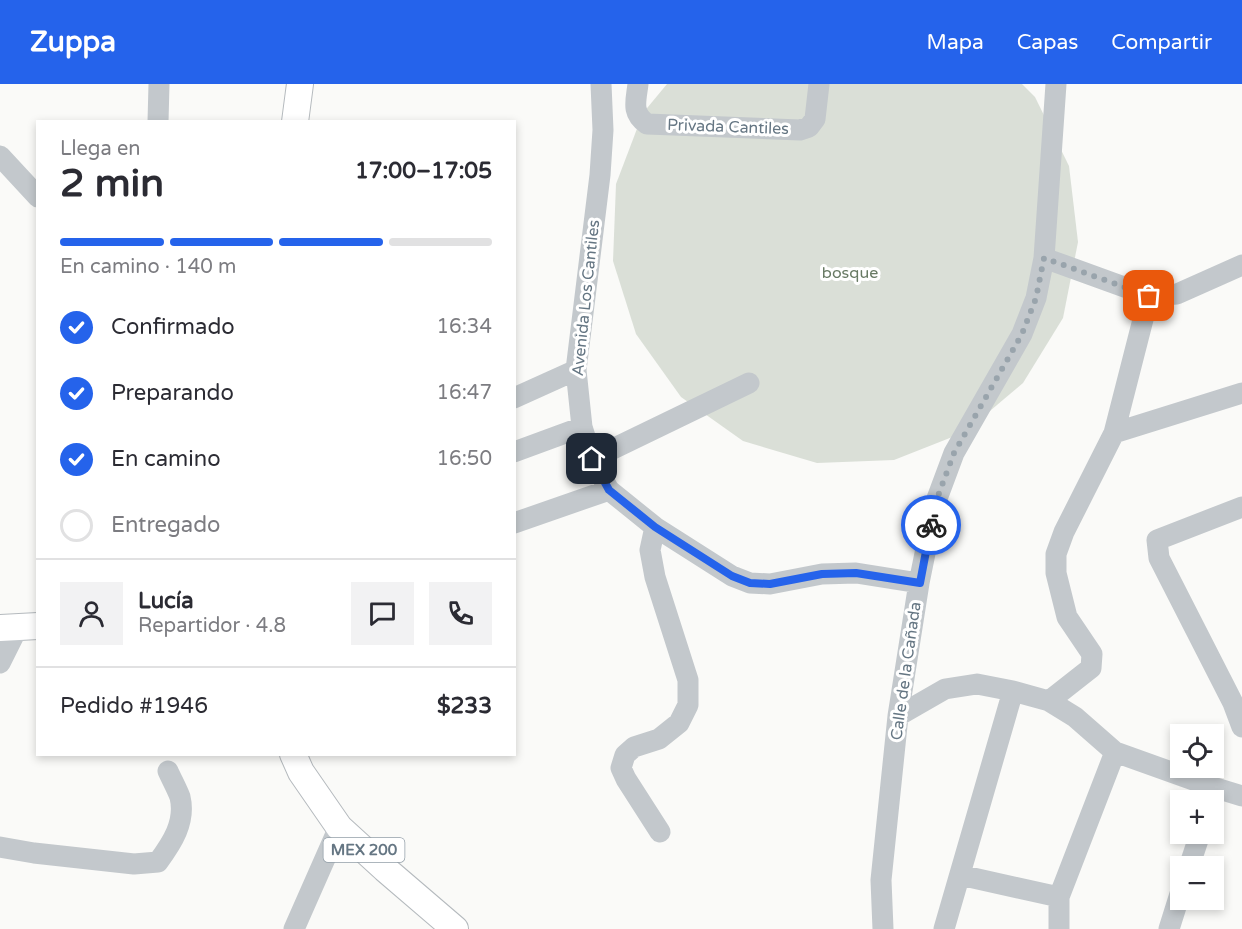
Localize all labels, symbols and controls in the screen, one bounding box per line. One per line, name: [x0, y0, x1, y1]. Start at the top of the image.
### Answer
text: Zuppa: [30, 25, 116, 59]
text: Mapa: [927, 30, 984, 55]
text: Capas: [1017, 30, 1078, 55]
text: Compartir: [1111, 30, 1212, 55]
street label: Privada Cantiles: [667, 115, 789, 139]
text: Llega en: [60, 137, 140, 161]
text: 17:00–17:05: [355, 158, 492, 184]
text: 2 min: [60, 160, 164, 207]
street label: Avenida Los Cantiles: [568, 219, 604, 377]
text: En camino · 140 m: [60, 255, 236, 279]
park label: bosque: [822, 263, 878, 283]
pin: [1123, 270, 1174, 321]
icon: bag: [1132, 279, 1165, 312]
icon: check: [60, 311, 93, 344]
text: Confirmado: [111, 314, 235, 340]
text: 16:34: [437, 315, 492, 339]
icon: check: [60, 377, 93, 410]
text: Preparando: [111, 380, 234, 406]
text: 16:47: [437, 381, 492, 405]
pin: [566, 433, 617, 484]
icon: home: [575, 442, 608, 475]
icon: check: [60, 443, 93, 476]
text: En camino: [111, 446, 221, 472]
text: 16:50: [437, 447, 492, 471]
courier: [901, 495, 961, 555]
icon: bike: [915, 509, 948, 542]
text: Entregado: [111, 512, 220, 538]
button: person: [60, 582, 123, 645]
button: chat: [351, 582, 414, 645]
button: phone: [429, 582, 492, 645]
text: Lucía: [138, 588, 194, 614]
street label: Calle de la Cañada: [886, 600, 926, 742]
text: Repartidor · 4.8: [138, 614, 286, 638]
text: Pedido #1946: [60, 693, 208, 719]
text: $233: [437, 693, 492, 719]
map controls: [1170, 724, 1224, 910]
button: locate: [1170, 724, 1224, 778]
button: +: [1170, 790, 1224, 844]
road number: MEX 200: [324, 838, 404, 862]
button: −: [1170, 856, 1224, 910]

